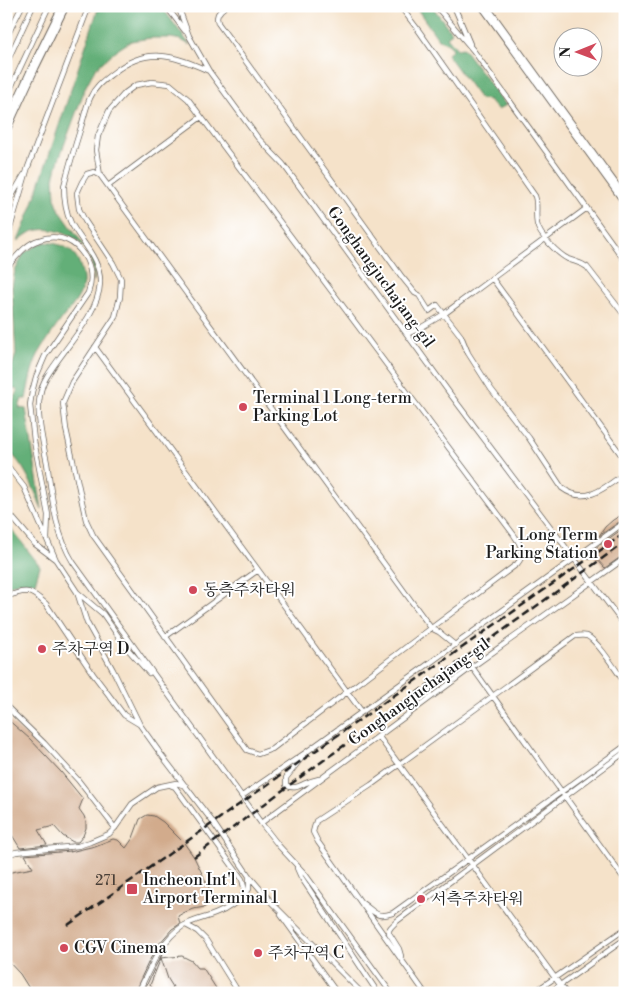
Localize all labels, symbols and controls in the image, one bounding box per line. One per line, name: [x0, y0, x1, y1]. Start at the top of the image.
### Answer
north arrow: [554, 28, 604, 78]
text: N: [557, 47, 575, 58]
street label: Gonghangjuchajang-gil: [323, 202, 439, 352]
place label: Terminal 1 Long-term Parking Lot: [253, 388, 412, 426]
marker: Terminal 1 Long-term Parking Lot: [237, 401, 249, 413]
place label: Long Term Parking Station: [486, 525, 598, 563]
marker: Long Term Parking Station: [602, 538, 614, 550]
place label: 동측주차타워: [203, 580, 296, 600]
marker: 동측주차타워: [187, 584, 199, 596]
street label: Gonghangjuchajang-gil: [344, 634, 494, 750]
place label: 주차구역 D: [52, 639, 130, 659]
marker: 주차구역 D: [36, 643, 48, 655]
place label: Incheon Int'l Airport Terminal 1: [142, 870, 278, 908]
house number: 271: [95, 872, 117, 890]
marker: Incheon Int'l Airport Terminal 1: [125, 882, 139, 896]
place label: 서측주차타워: [431, 889, 524, 909]
marker: 서측주차타워: [415, 893, 427, 905]
place label: CGV Cinema: [74, 938, 167, 958]
marker: CGV Cinema: [58, 942, 70, 954]
place label: 주차구역 C: [268, 943, 344, 963]
marker: 주차구역 C: [252, 947, 264, 959]

